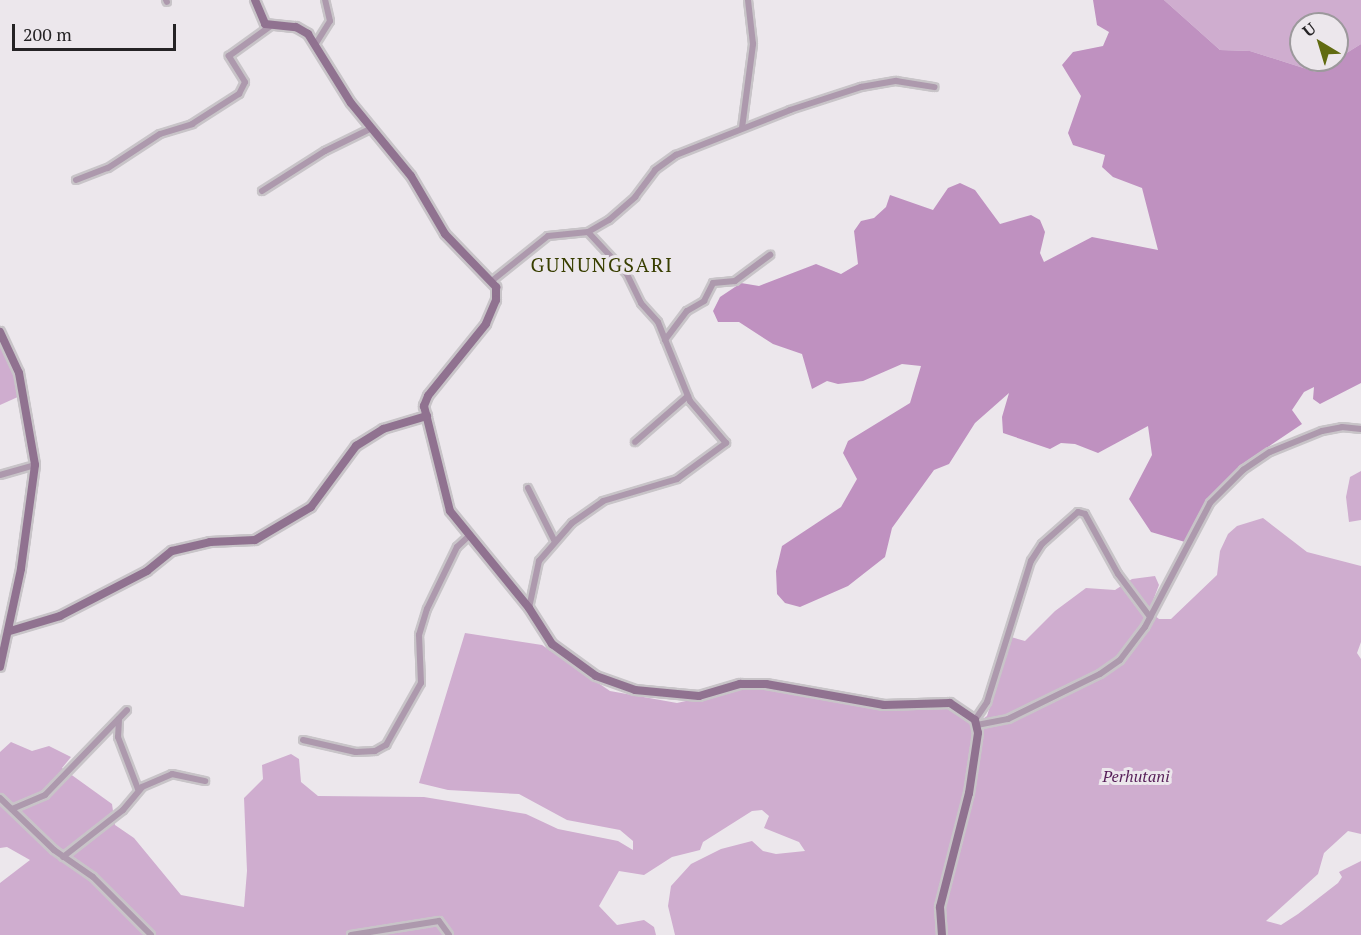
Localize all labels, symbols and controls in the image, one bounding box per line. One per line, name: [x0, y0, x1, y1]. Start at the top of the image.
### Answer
scale bar: [15, 12, 178, 50]
north arrow: [1289, 12, 1349, 72]
text: U: [1298, 17, 1320, 42]
text: 200 m: [23, 22, 72, 46]
district label: GUNUNGSARI: [531, 252, 673, 276]
park label: Perhutani: [1102, 766, 1170, 786]

